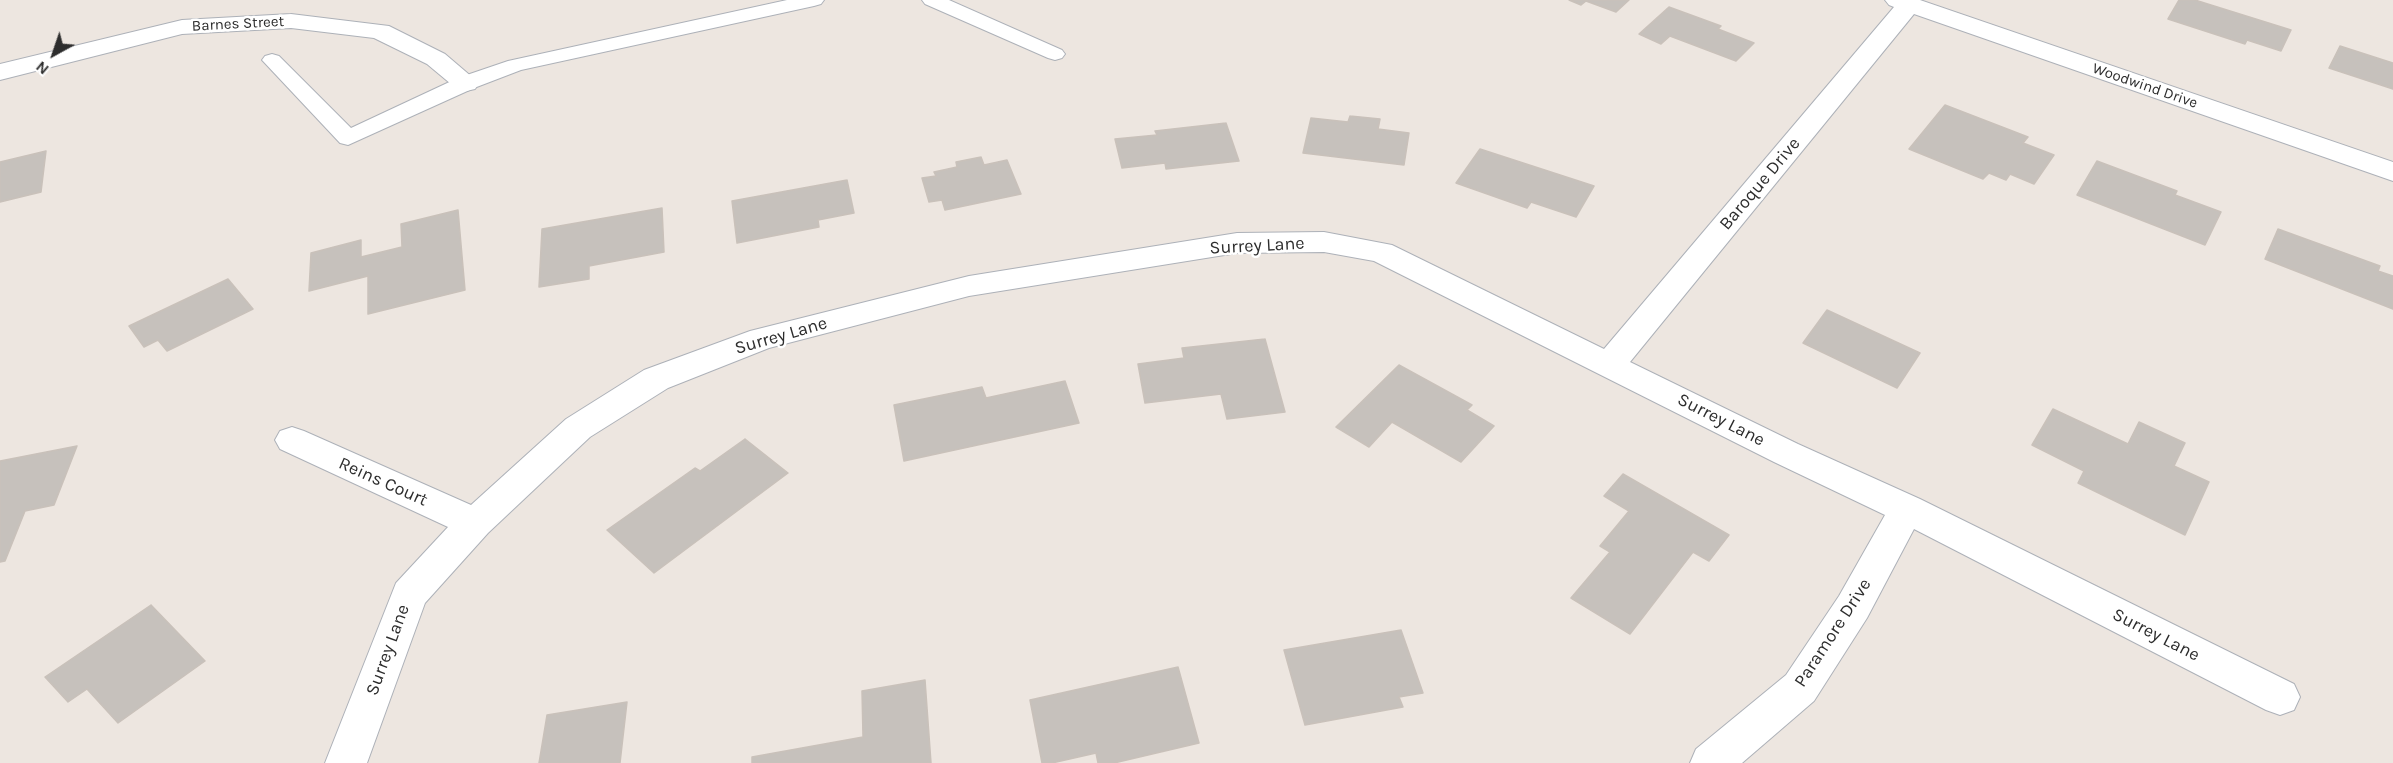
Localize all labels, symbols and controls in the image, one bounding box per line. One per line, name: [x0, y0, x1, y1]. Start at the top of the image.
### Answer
street label: Barnes Street: [191, 13, 285, 35]
north arrow: [24, 24, 84, 84]
text: N: [32, 57, 53, 79]
street label: Woodwind Drive: [2090, 60, 2200, 112]
street label: Baroque Drive: [1715, 133, 1805, 235]
street label: Surrey Lane: [1209, 233, 1305, 259]
street label: Surrey Lane: [732, 313, 830, 359]
street label: Surrey Lane: [1674, 389, 1768, 451]
street label: Reins Court: [335, 453, 431, 511]
street label: Paramore Drive: [1790, 575, 1876, 691]
street label: Surrey Lane: [362, 602, 414, 698]
street label: Surrey Lane: [2109, 604, 2203, 666]

